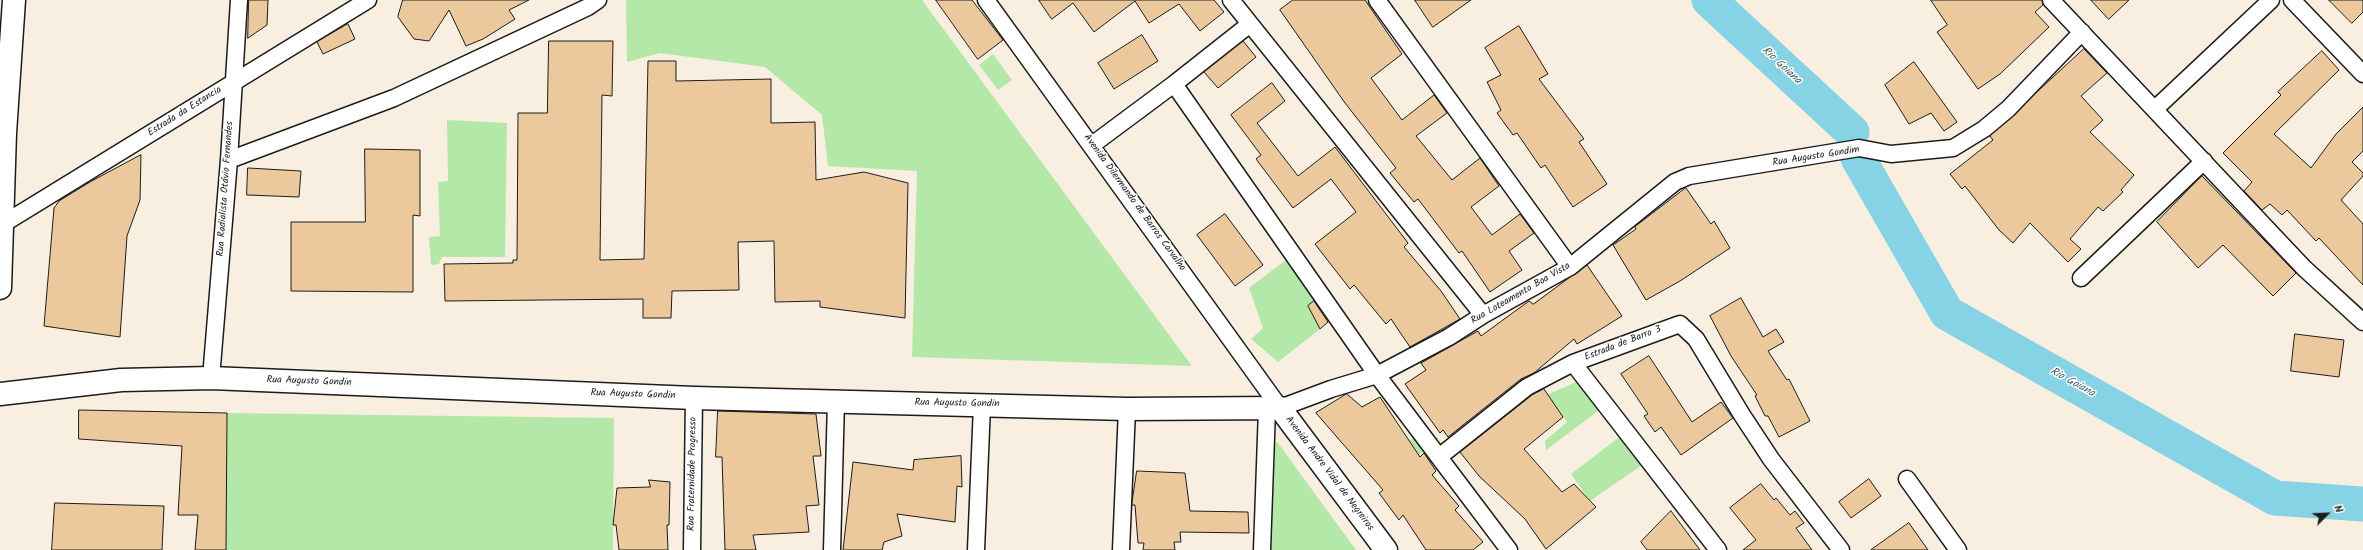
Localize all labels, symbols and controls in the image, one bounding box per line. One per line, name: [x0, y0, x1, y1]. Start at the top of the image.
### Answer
water label: Rio Goiana: [1759, 44, 1803, 88]
street label: Estrada da Estancia: [146, 84, 224, 140]
street label: Rua Radialista Otávio Fernandes: [215, 121, 237, 257]
street label: Avenida Dilermando de Barros Carvalho: [1080, 132, 1188, 274]
street label: Rua Augusto Gondim: [1772, 144, 1860, 170]
street label: Rua Loteamento Boa Vista: [1469, 261, 1573, 327]
street label: Estrada de Barro 3: [1583, 324, 1663, 364]
water label: Rio Goiana: [2047, 365, 2097, 401]
street label: Rua Augusto Gondin: [266, 375, 352, 389]
street label: Rua Augusto Gondin: [590, 388, 676, 402]
street label: Rua Augusto Gondin: [914, 397, 1000, 411]
street label: Avenida Andre Vidal de Negreiros: [1282, 414, 1376, 534]
street label: Rua Fraternidade Progresso: [686, 417, 700, 531]
north arrow: [2307, 494, 2347, 534]
text: N: [2328, 502, 2348, 516]

